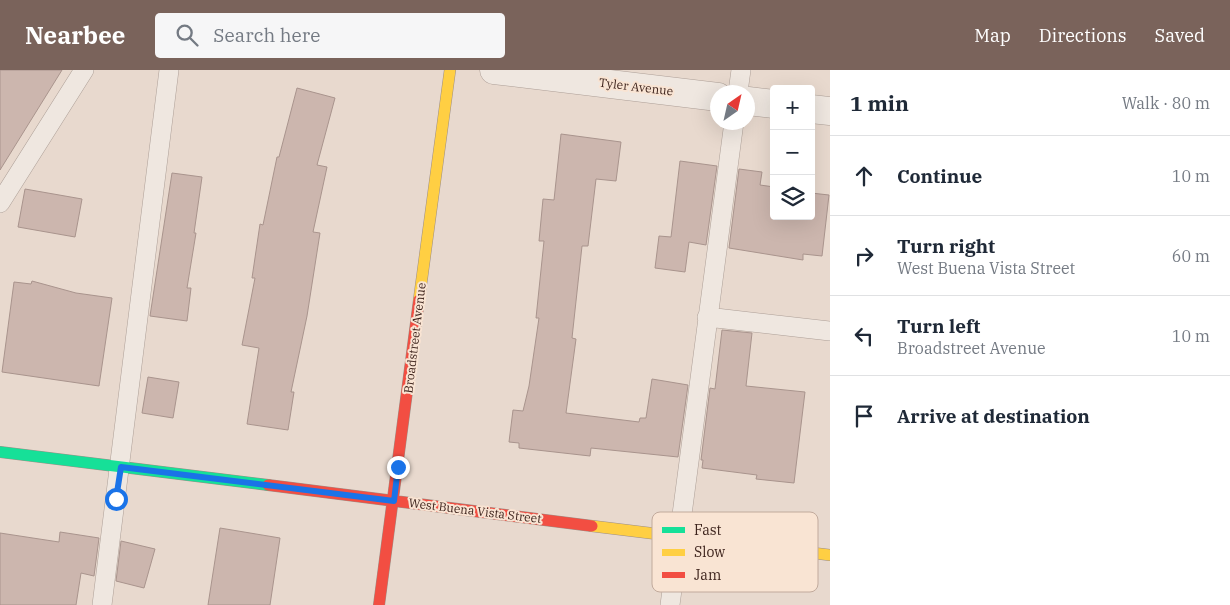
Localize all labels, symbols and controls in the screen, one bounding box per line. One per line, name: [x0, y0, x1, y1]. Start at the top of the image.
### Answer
search box: [155, 13, 505, 58]
text: Nearbee: [25, 19, 125, 51]
icon: search: [173, 21, 201, 49]
text: Search here: [213, 23, 320, 47]
text: Map: [974, 24, 1011, 47]
text: Directions: [1039, 24, 1127, 47]
text: Saved: [1155, 24, 1205, 47]
street label: Tyler Avenue: [598, 75, 674, 98]
north arrow: [710, 85, 755, 130]
map controls: [770, 85, 815, 220]
button: +: [770, 85, 815, 130]
text: 1 min: [850, 89, 909, 117]
text: Walk · 80 m: [1122, 93, 1210, 113]
button: −: [770, 130, 815, 175]
icon: ahead: [850, 162, 878, 190]
text: Continue: [897, 164, 982, 188]
text: 10 m: [1172, 166, 1210, 186]
button: layers: [770, 175, 815, 220]
text: Turn right: [897, 234, 995, 258]
icon: right: [850, 242, 878, 270]
text: 60 m: [1172, 246, 1210, 266]
text: West Buena Vista Street: [897, 258, 1075, 278]
street label: Broadstreet Avenue: [400, 282, 429, 394]
text: Turn left: [897, 314, 980, 338]
icon: left: [850, 322, 878, 350]
text: 10 m: [1172, 326, 1210, 346]
text: Broadstreet Avenue: [897, 338, 1046, 358]
icon: arrive: [850, 402, 878, 430]
text: Arrive at destination: [897, 404, 1090, 428]
route end: [387, 456, 410, 479]
route start: [105, 488, 128, 511]
street label: West Buena Vista Street: [408, 495, 542, 526]
legend: [652, 512, 818, 592]
text: Fast: [694, 521, 722, 539]
text: Slow: [694, 543, 725, 561]
text: Jam: [694, 566, 721, 584]

